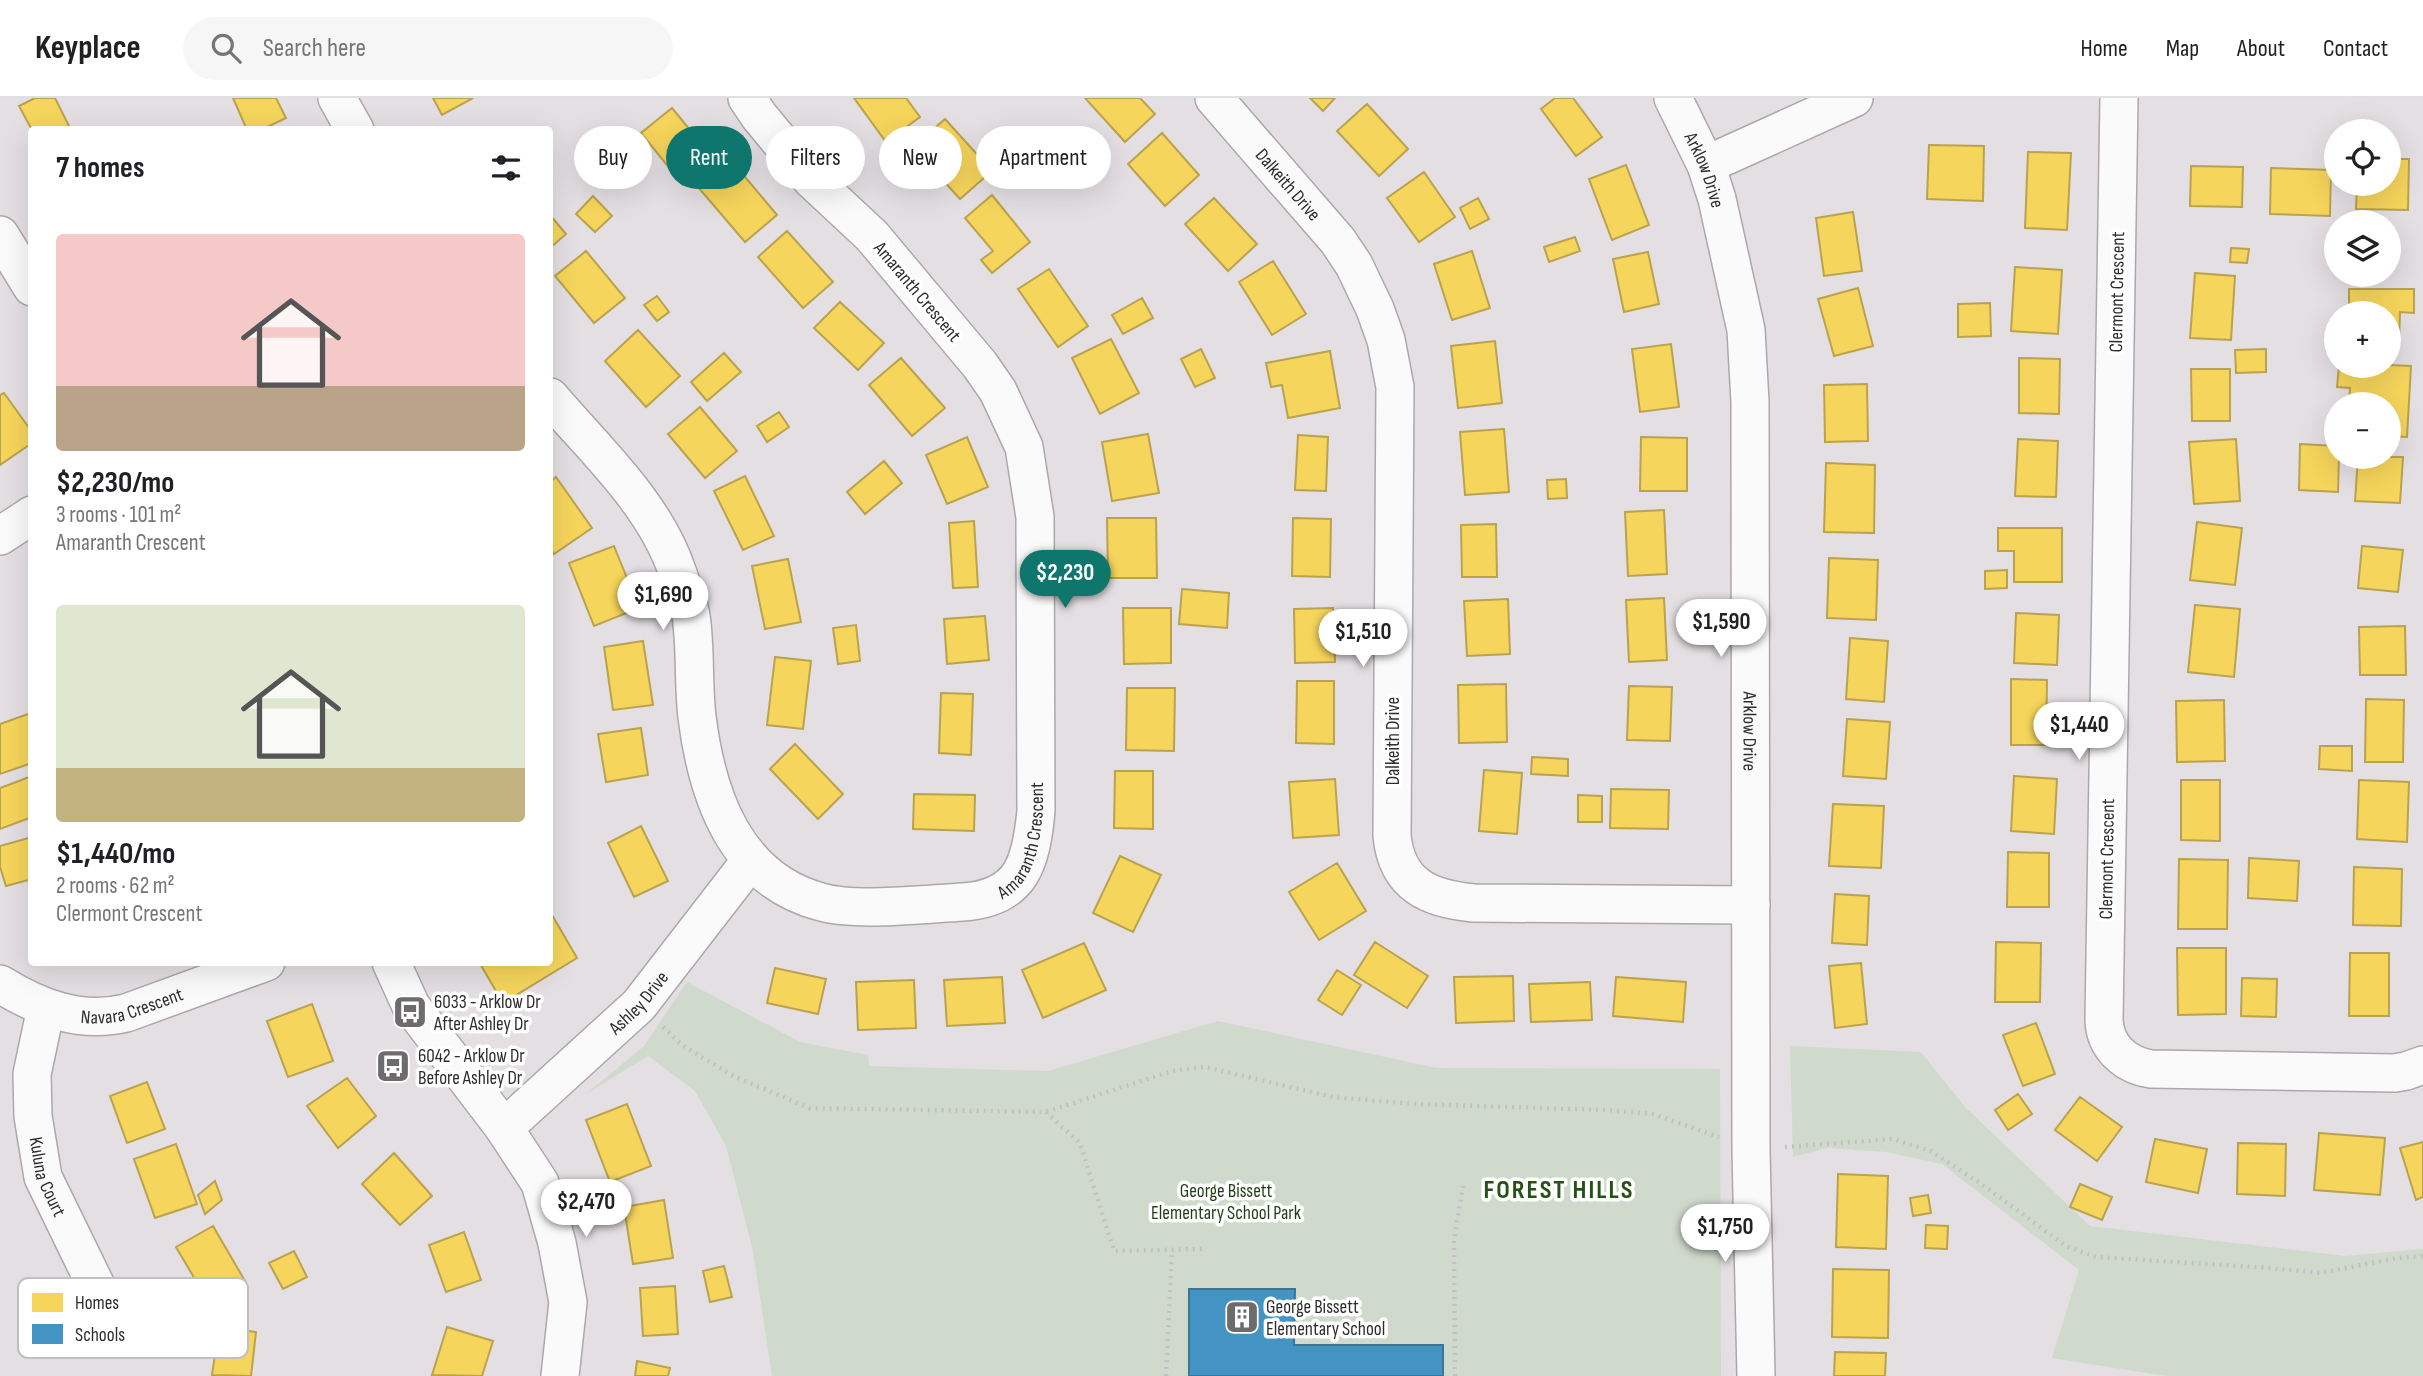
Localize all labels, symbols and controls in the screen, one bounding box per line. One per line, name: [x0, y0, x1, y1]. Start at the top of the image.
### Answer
search box: [183, 17, 673, 80]
text: Keyplace: [35, 28, 141, 68]
icon: search: [207, 29, 245, 67]
text: Search here: [263, 33, 366, 64]
text: Home: [2080, 34, 2128, 63]
text: Map: [2166, 34, 2199, 63]
text: About: [2237, 34, 2285, 63]
text: Contact: [2323, 34, 2388, 63]
map controls: [2324, 119, 2401, 469]
button: locate: [2324, 119, 2401, 196]
chip: Buy: [574, 126, 652, 189]
chip: Rent: [666, 126, 752, 189]
chip: Filters: [766, 126, 865, 189]
chip: New: [879, 126, 962, 189]
chip: Apartment: [976, 126, 1111, 189]
street label: Arklow Drive: [1678, 128, 1729, 210]
street label: Dalkeith Drive: [1250, 144, 1325, 226]
icon: filters: [487, 149, 525, 187]
text: 7 homes: [56, 150, 144, 186]
button: layers: [2324, 210, 2401, 287]
street label: Clermont Crescent: [2105, 231, 2130, 353]
street label: Amaranth Crescent: [868, 236, 966, 347]
icon: home: [228, 280, 354, 406]
button: +: [2324, 301, 2401, 378]
button: −: [2324, 392, 2401, 469]
text: $2,230/mo: [56, 465, 174, 501]
text: 3 rooms · 101 m²: [56, 501, 181, 529]
text: Amaranth Crescent: [56, 529, 206, 557]
pin: $2,230: [1008, 550, 1122, 610]
text: $2,230: [1036, 559, 1094, 587]
pin: $1,690: [606, 573, 720, 632]
text: $1,690: [633, 581, 693, 609]
pin: $1,590: [1664, 600, 1778, 659]
text: $1,590: [1692, 608, 1750, 636]
pin: $1,510: [1306, 610, 1420, 669]
text: $1,510: [1335, 618, 1391, 646]
icon: home: [228, 651, 354, 777]
street label: Arklow Drive: [1737, 691, 1760, 771]
street label: Dalkeith Drive: [1382, 697, 1405, 785]
pin: $1,440: [2022, 702, 2136, 762]
text: $1,440: [2049, 711, 2109, 739]
street label: Amaranth Crescent: [993, 782, 1049, 905]
street label: Clermont Crescent: [2095, 798, 2120, 920]
text: $1,440/mo: [56, 836, 175, 872]
text: 2 rooms · 62 m²: [56, 872, 175, 900]
text: Clermont Crescent: [56, 900, 202, 928]
street label: Ashley Drive: [604, 967, 674, 1041]
street label: Navara Crescent: [80, 983, 187, 1030]
place label: 6033 - Arklow Dr After Ashley Dr: [433, 991, 541, 1036]
bus stop icon: 6033 - Arklow Dr After Ashley Dr: [391, 993, 429, 1031]
place label: 6042 - Arklow Dr Before Ashley Dr: [418, 1045, 525, 1090]
bus stop icon: 6042 - Arklow Dr Before Ashley Dr: [374, 1047, 412, 1085]
street label: Kuluna Court: [24, 1135, 70, 1221]
district label: FOREST HILLS: [1484, 1175, 1634, 1206]
pin: $2,470: [529, 1180, 643, 1239]
park label: George Bissett Elementary School Park: [1151, 1180, 1302, 1225]
text: $2,470: [557, 1188, 615, 1216]
pin: $1,750: [1668, 1204, 1782, 1264]
text: $1,750: [1697, 1213, 1753, 1241]
legend: [18, 1278, 248, 1358]
text: Homes: [75, 1292, 119, 1315]
place label: George Bissett Elementary School: [1266, 1296, 1385, 1341]
building icon: George Bissett Elementary School: [1223, 1298, 1261, 1336]
text: Schools: [75, 1324, 125, 1347]

